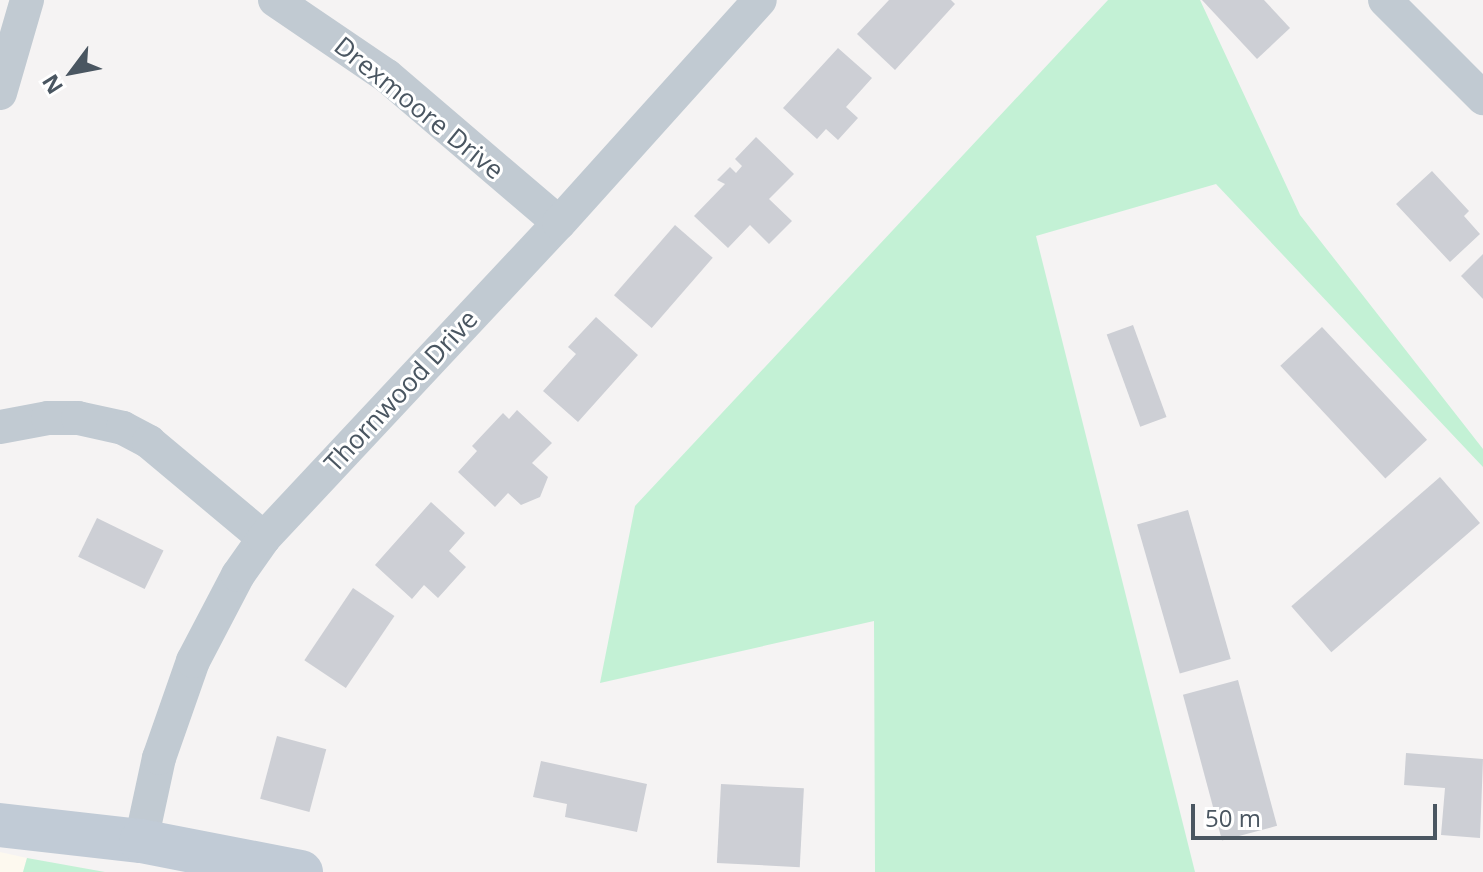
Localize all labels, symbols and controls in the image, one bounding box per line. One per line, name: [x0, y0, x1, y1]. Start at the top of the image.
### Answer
street label: Drexmoore Drive: [328, 30, 510, 186]
north arrow: [32, 32, 112, 112]
text: N: [34, 69, 69, 100]
street label: Thornwood Drive: [318, 303, 484, 479]
scale bar: [1195, 788, 1441, 838]
text: 50 m: [1205, 801, 1261, 834]

